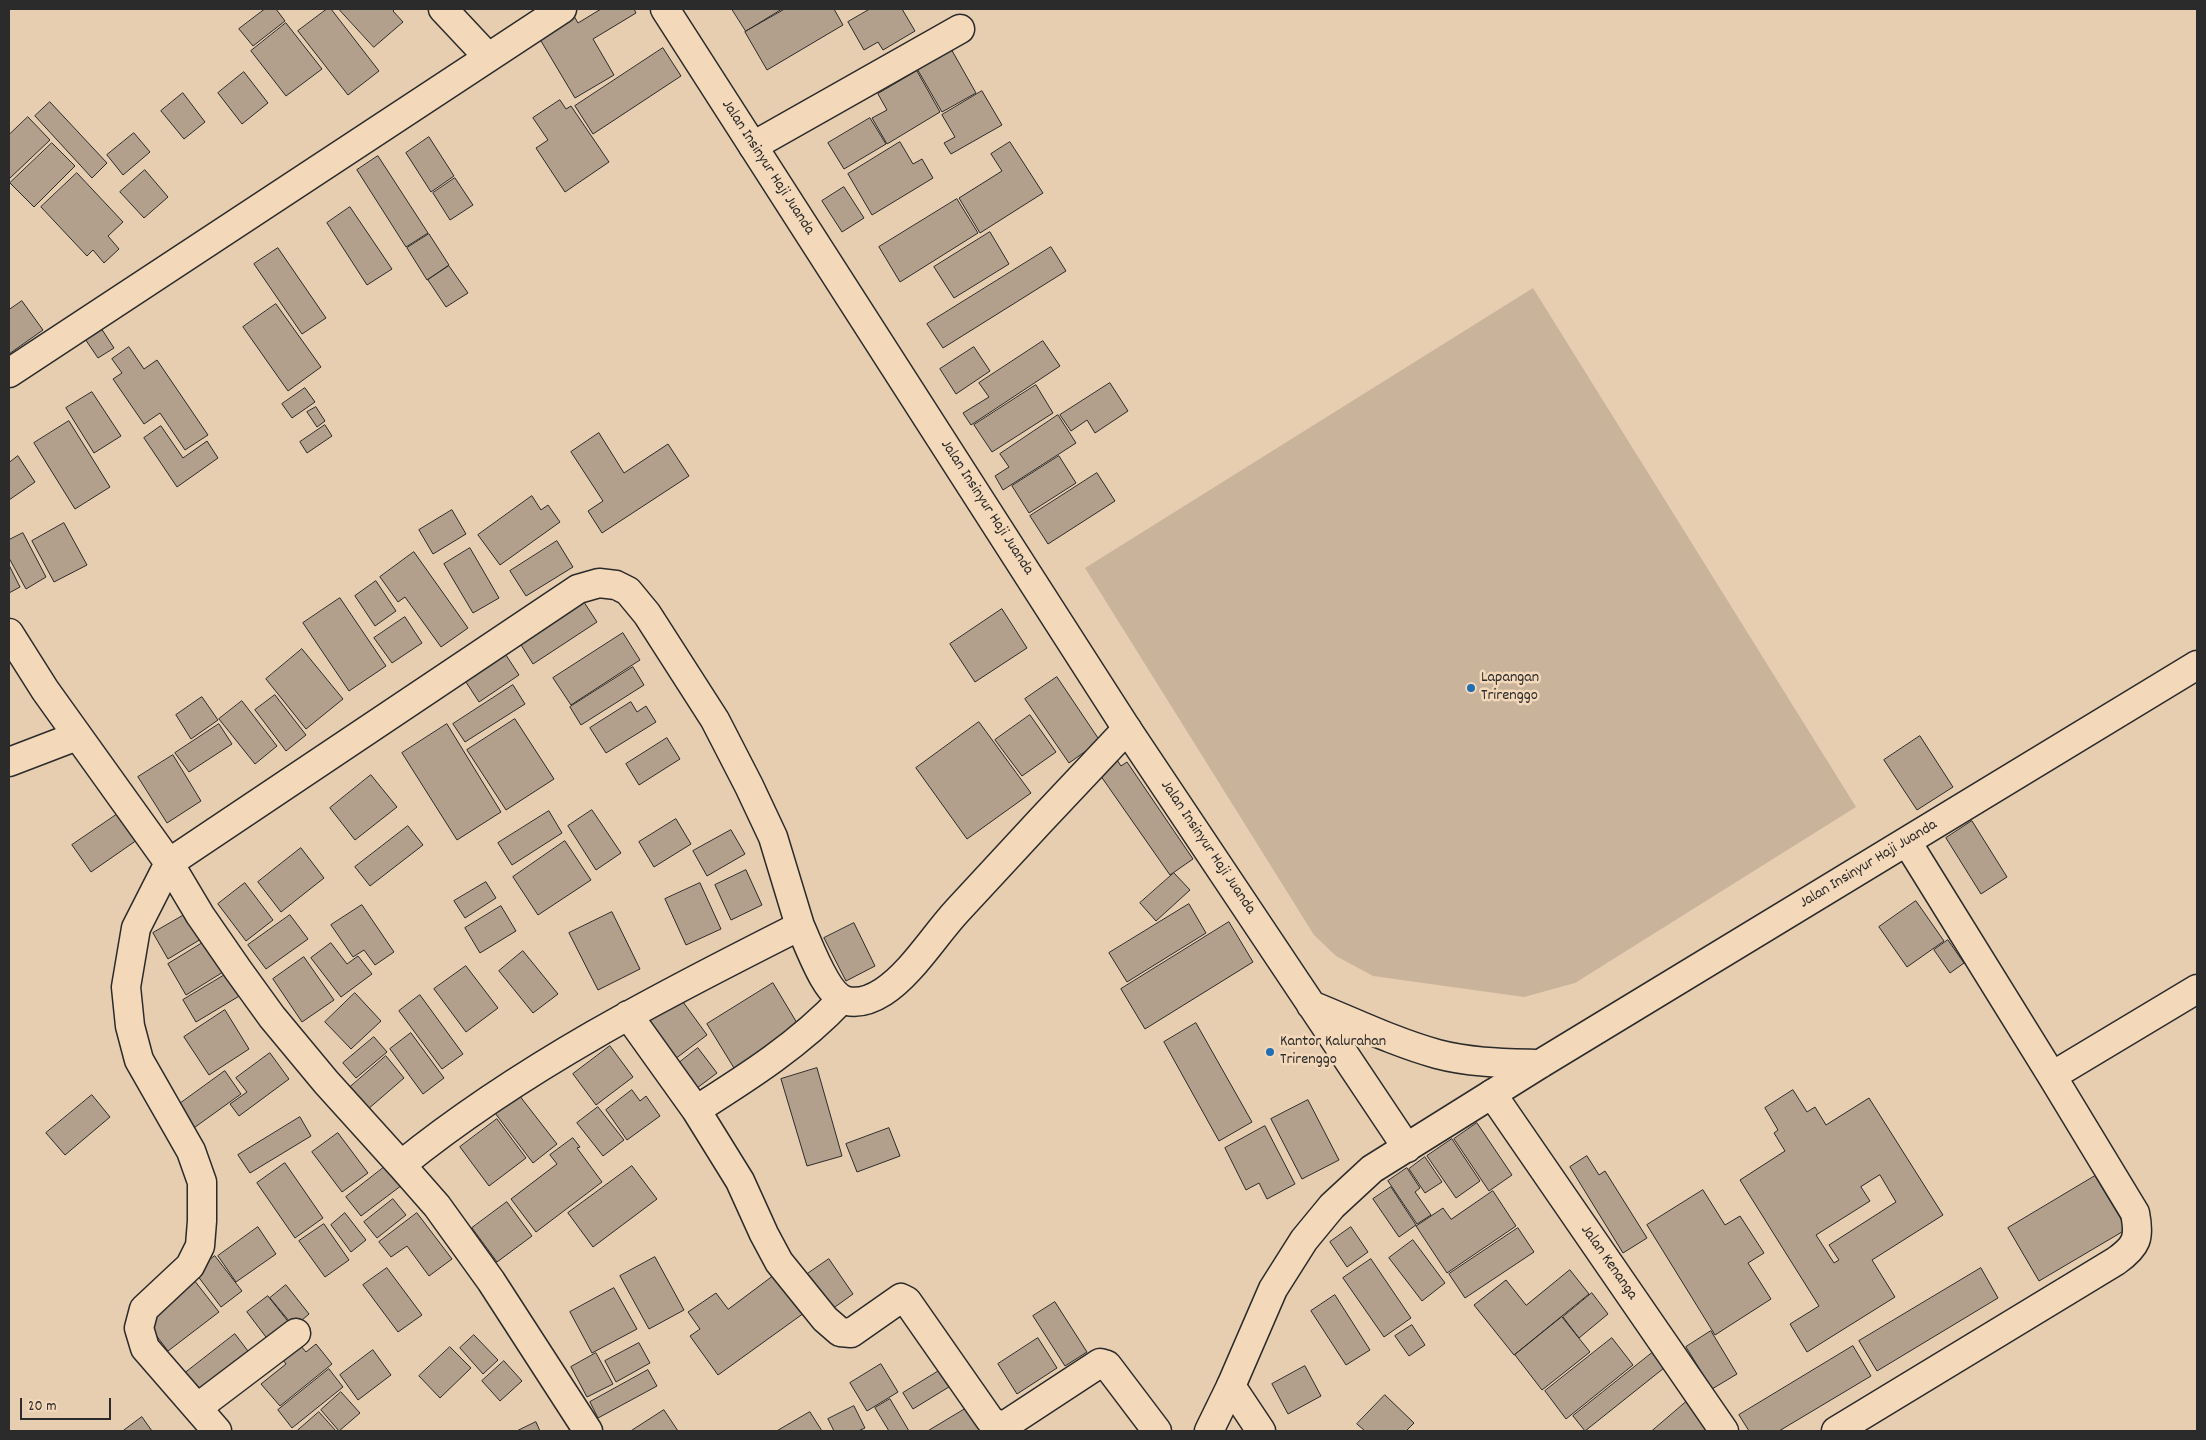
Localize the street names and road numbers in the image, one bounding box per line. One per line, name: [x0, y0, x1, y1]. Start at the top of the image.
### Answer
street label: Jalan Insinyur Haji Juanda: [716, 97, 818, 239]
street label: Jalan Insinyur Haji Juanda: [935, 437, 1037, 579]
street label: Jalan Insinyur Haji Juanda: [1155, 777, 1259, 919]
street label: Jalan Insinyur Haji Juanda: [1797, 816, 1941, 914]
street label: Jalan Kenanga: [1575, 1222, 1641, 1304]

